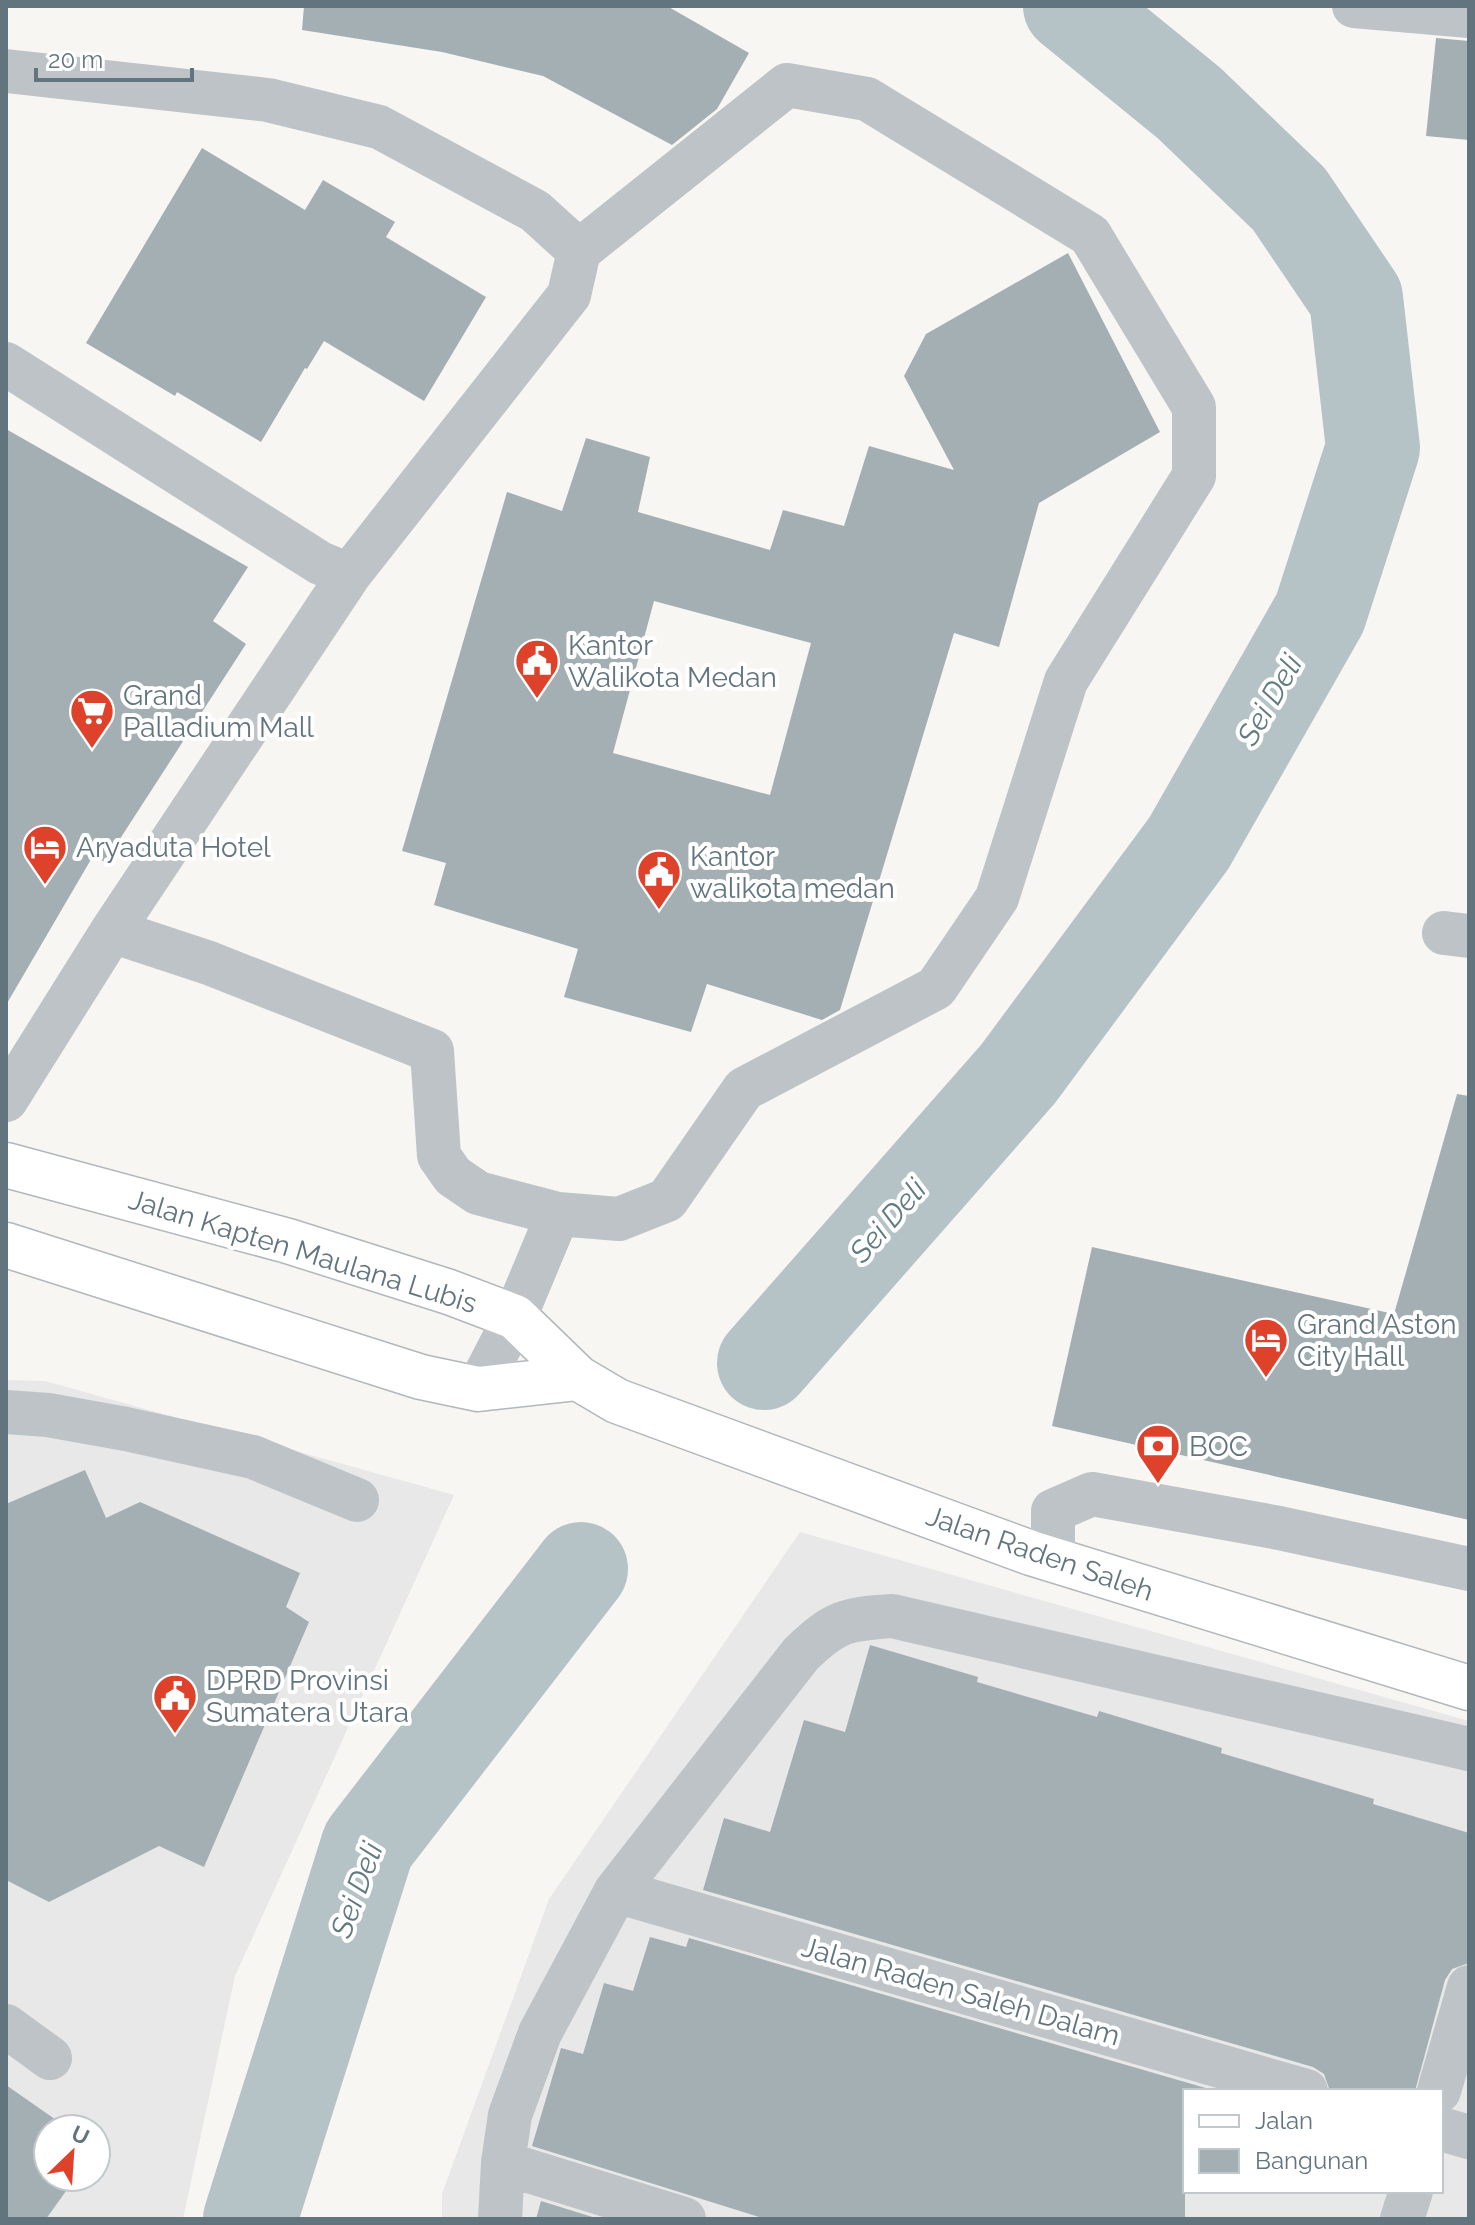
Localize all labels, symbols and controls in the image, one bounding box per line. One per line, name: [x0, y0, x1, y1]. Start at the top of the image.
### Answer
scale bar: [36, 32, 192, 82]
text: 20 m: [48, 45, 103, 74]
place label: Kantor Walikota Medan: [568, 629, 777, 694]
public building icon: Kantor Walikota Medan: [513, 637, 561, 700]
water label: Sei Deli: [1229, 648, 1310, 752]
place label: Grand Palladium Mall: [123, 679, 314, 744]
supermarket icon: Grand Palladium Mall: [68, 687, 116, 750]
hotel icon: Aryaduta Hotel: [21, 823, 69, 886]
place label: Aryaduta Hotel: [76, 831, 271, 864]
place label: Kantor walikota medan: [690, 840, 895, 905]
public building icon: Kantor walikota medan: [635, 848, 683, 911]
water label: Sei Deli: [841, 1172, 934, 1270]
street label: Jalan Kapten Maulana Lubis: [125, 1183, 481, 1320]
place label: Grand Aston City Hall: [1297, 1308, 1456, 1373]
hotel icon: Grand Aston City Hall: [1242, 1316, 1290, 1379]
bank icon: BOC: [1134, 1422, 1182, 1485]
place label: BOC: [1189, 1430, 1248, 1463]
street label: Jalan Raden Saleh: [922, 1499, 1158, 1608]
place label: DPRD Provinsi Sumatera Utara: [206, 1664, 409, 1729]
public building icon: DPRD Provinsi Sumatera Utara: [151, 1672, 199, 1735]
water label: Sei Deli: [323, 1837, 390, 1943]
street label: Jalan Raden Saleh Dalam: [798, 1930, 1124, 2053]
legend: [1183, 2089, 1443, 2193]
text: Jalan: [1255, 2106, 1313, 2135]
north arrow: [32, 2113, 112, 2193]
text: U: [67, 2120, 93, 2150]
text: Bangunan: [1255, 2146, 1368, 2175]

